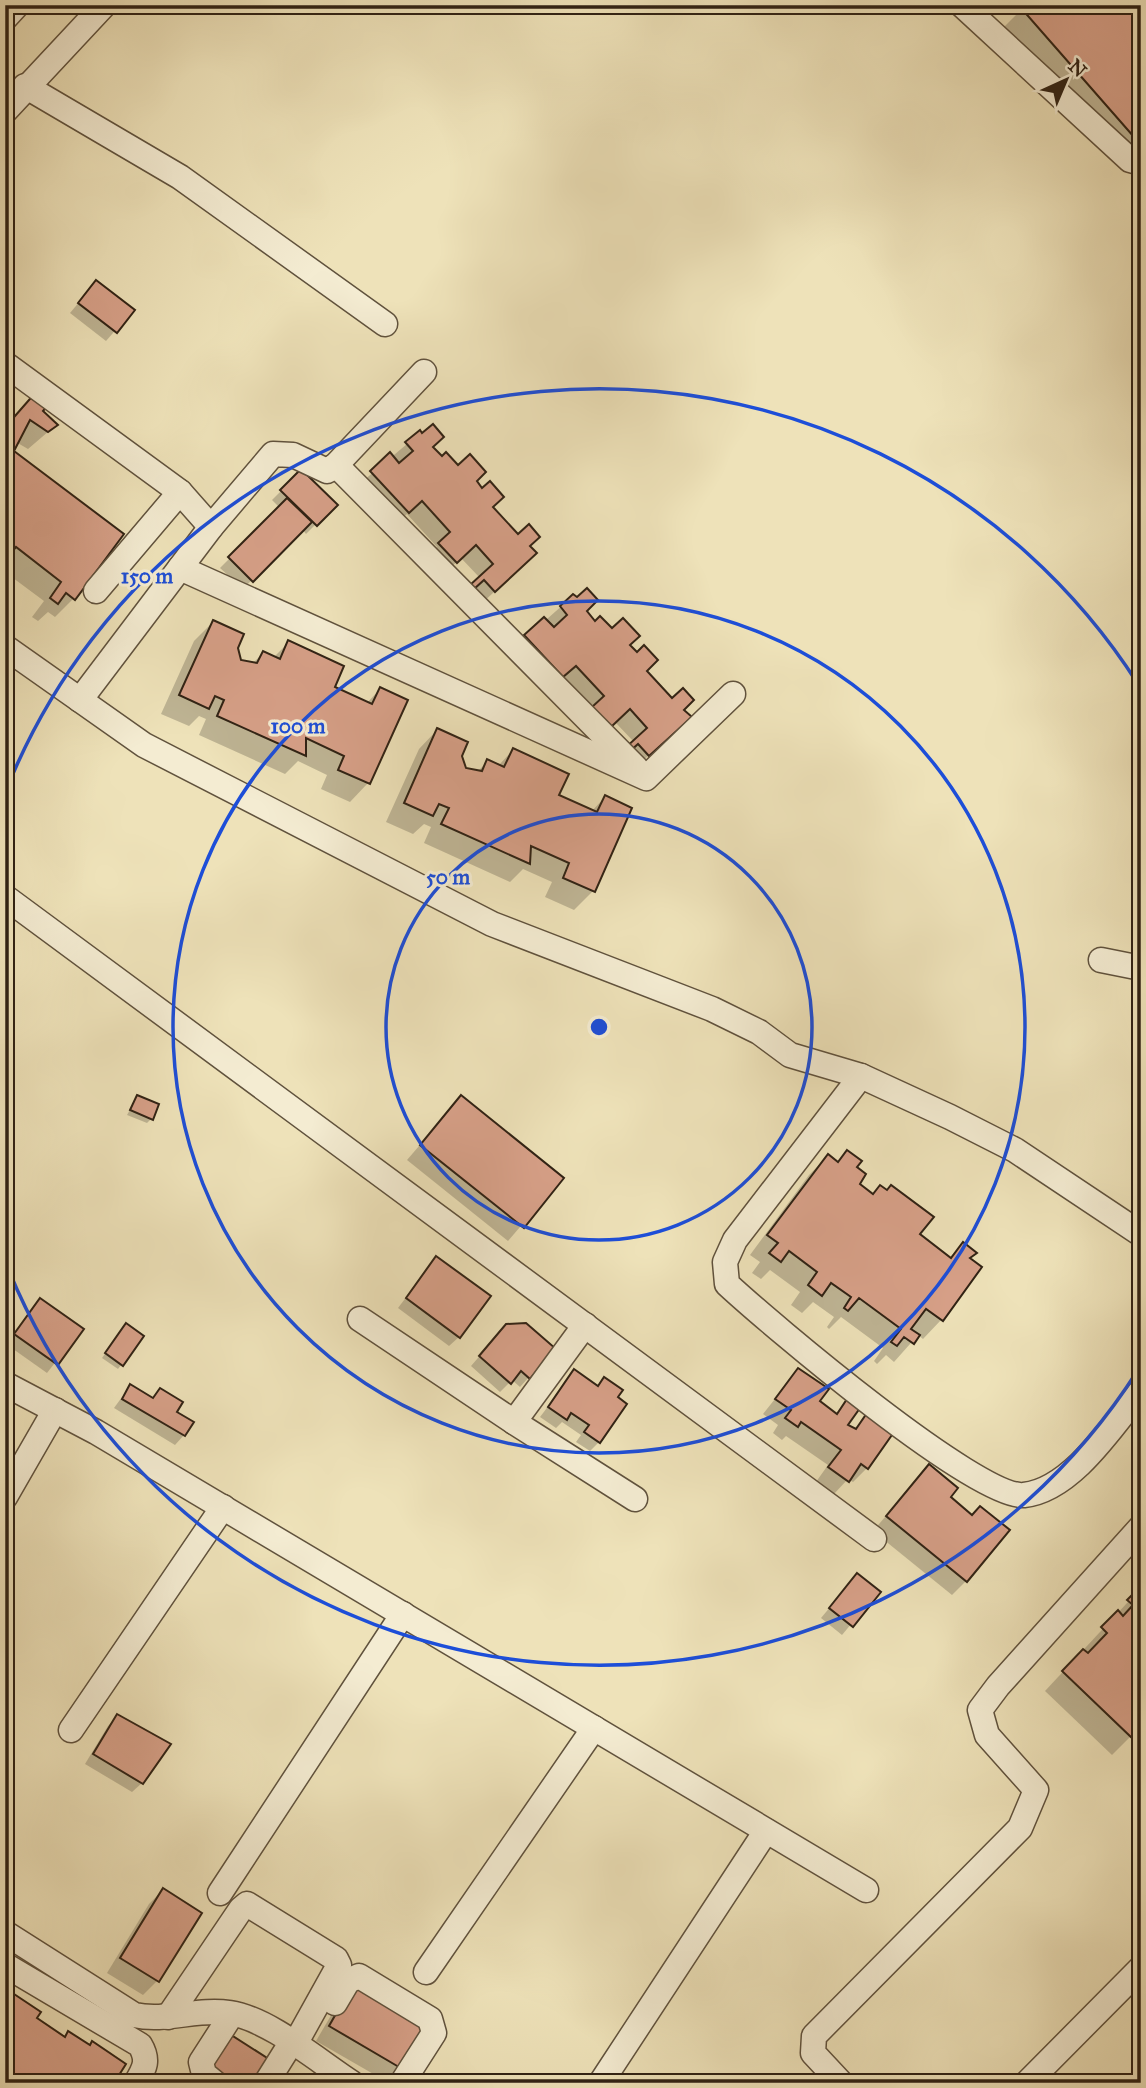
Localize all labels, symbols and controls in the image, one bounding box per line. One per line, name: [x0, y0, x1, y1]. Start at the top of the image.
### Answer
north arrow: [1030, 46, 1100, 116]
text: N: [1064, 54, 1091, 82]
text: 150 m: [121, 563, 173, 589]
text: 100 m: [271, 713, 326, 739]
text: 50 m: [426, 864, 470, 890]
centre of rings: [587, 1015, 611, 1039]

